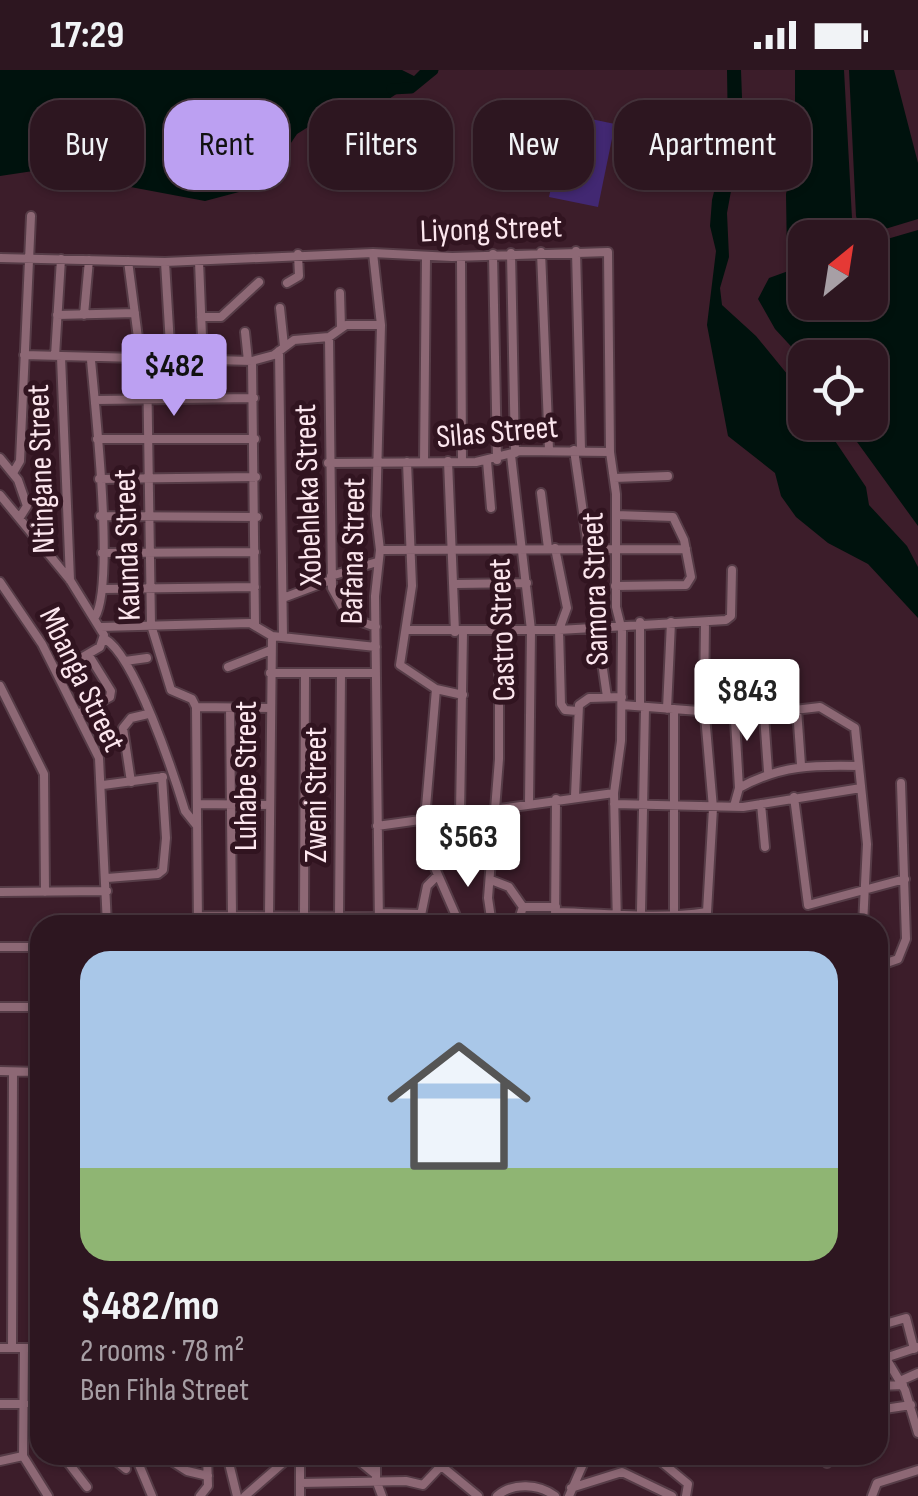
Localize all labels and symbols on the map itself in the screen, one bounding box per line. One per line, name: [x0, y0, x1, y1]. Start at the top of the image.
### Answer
street label: Liyong Street: [419, 208, 563, 251]
north arrow: [788, 220, 888, 320]
pin: $482: [115, 334, 233, 419]
street label: Ntingane Street: [19, 384, 64, 554]
street label: Xobehleka Street: [286, 403, 331, 588]
street label: Silas Street: [435, 408, 560, 457]
street label: Kaunda Street: [105, 468, 150, 622]
street label: Bafana Street: [333, 477, 374, 625]
street label: Samora Street: [573, 512, 618, 666]
street label: Castro Street: [481, 558, 524, 702]
street label: Mbanga Street: [30, 601, 133, 758]
pin: $843: [688, 659, 806, 744]
street label: Luhabe Street: [227, 701, 266, 851]
street label: Zweni Street: [297, 727, 336, 863]
pin: $563: [409, 805, 527, 890]

